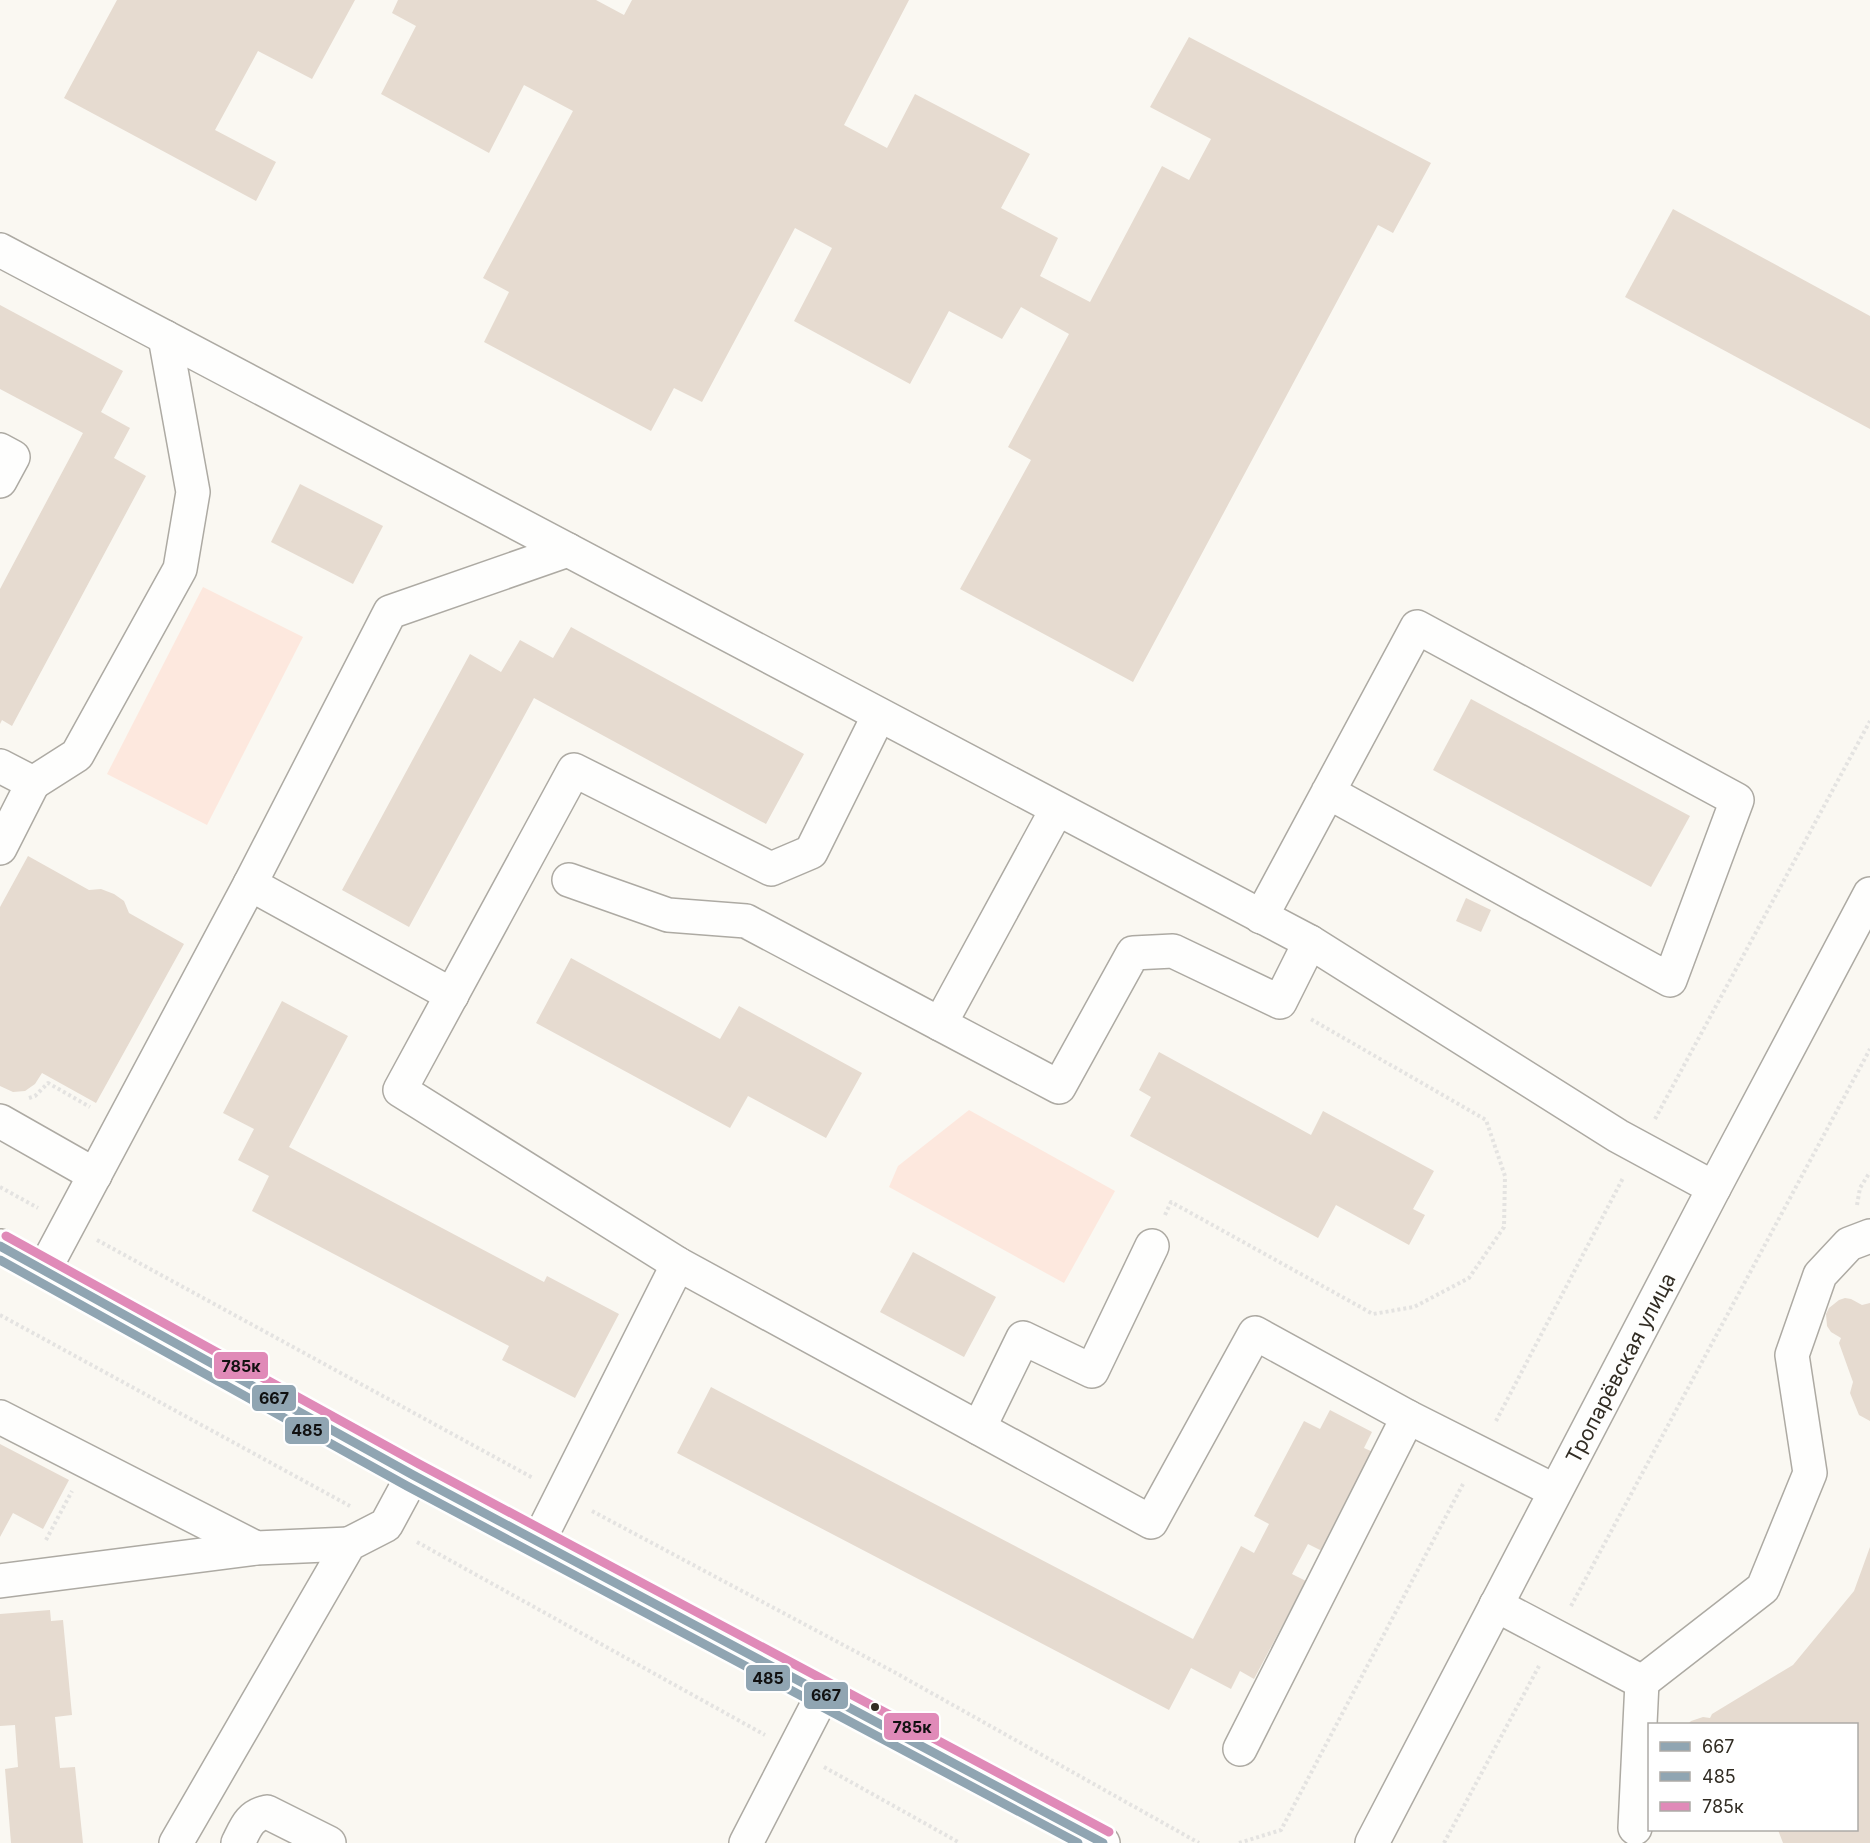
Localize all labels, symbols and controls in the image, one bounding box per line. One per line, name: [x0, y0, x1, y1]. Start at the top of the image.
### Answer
street label: Тропарёвская улица: [1560, 1268, 1680, 1467]
line badge: 785к: [213, 1351, 269, 1380]
text: 785к: [221, 1356, 261, 1376]
line badge: 667: [251, 1384, 297, 1412]
text: 667: [259, 1388, 289, 1408]
line badge: 485: [284, 1416, 330, 1445]
text: 485: [291, 1420, 323, 1440]
line badge: 485: [745, 1664, 791, 1692]
text: 485: [752, 1668, 784, 1688]
line badge: 667: [803, 1681, 849, 1710]
text: 667: [811, 1685, 841, 1705]
unlabelled marker: [869, 1701, 881, 1713]
line badge: 785к: [883, 1712, 940, 1741]
text: 785к: [892, 1717, 932, 1737]
legend: [1648, 1723, 1858, 1831]
text: 667: [1702, 1736, 1735, 1757]
text: 485: [1702, 1766, 1736, 1787]
text: 785к: [1702, 1796, 1744, 1817]

